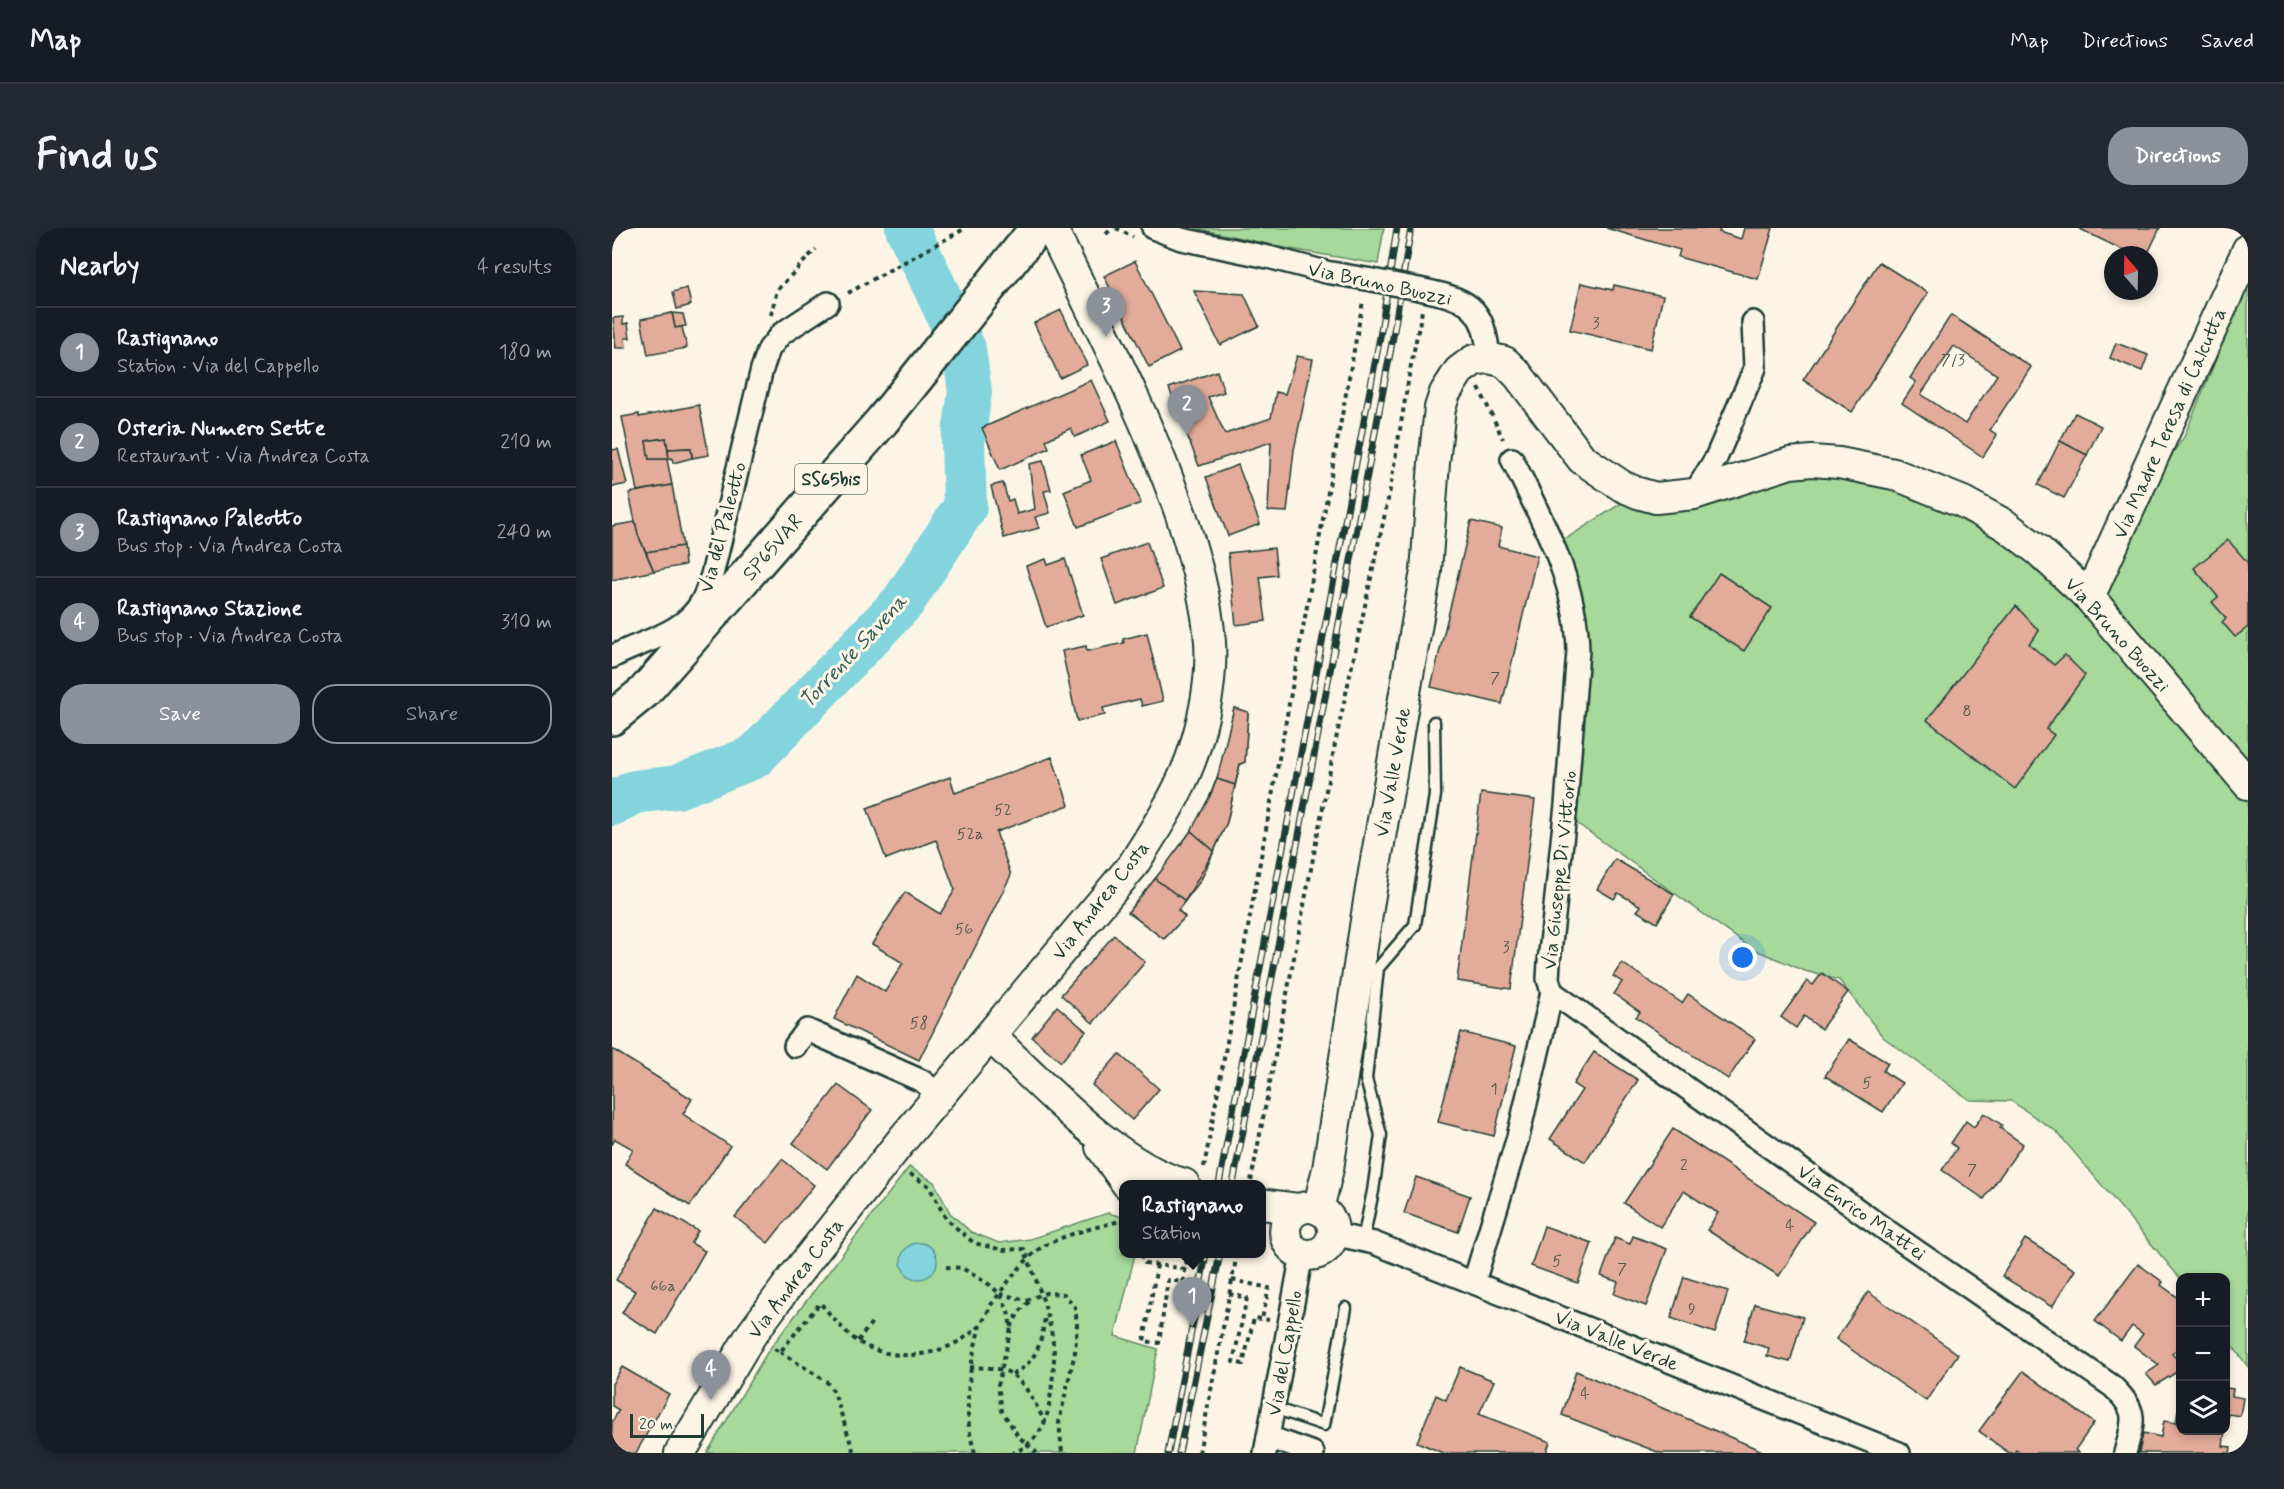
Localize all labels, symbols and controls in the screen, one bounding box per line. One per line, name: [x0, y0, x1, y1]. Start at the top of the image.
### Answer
text: Map: [30, 23, 81, 60]
text: Map: [2010, 27, 2049, 55]
text: Directions: [2082, 27, 2168, 55]
text: Saved: [2201, 27, 2254, 55]
button: Directions: [2108, 127, 2248, 185]
text: Find us: [36, 129, 158, 184]
north arrow: [2104, 246, 2158, 300]
text: Nearby: [60, 250, 139, 284]
text: 4 results: [477, 254, 552, 281]
street label: Via Bruno Buozzi: [1305, 256, 1454, 313]
pin: 3: [1086, 288, 1126, 337]
street label: Via Madre Teresa di Calcutta: [2107, 304, 2234, 544]
house number: 3: [1592, 313, 1600, 334]
text: Rastignano: [117, 325, 218, 353]
text: 1: [75, 339, 84, 366]
text: 180 m: [499, 339, 552, 366]
house number: 7/3: [1941, 350, 1965, 371]
text: Station · Via del Cappello: [117, 353, 319, 380]
pin: 2: [1168, 386, 1206, 435]
text: Osteria Numero Sette: [117, 415, 325, 443]
text: 2: [75, 429, 84, 456]
text: 210 m: [500, 429, 552, 456]
text: Restaurant · Via Andrea Costa: [117, 443, 370, 470]
street label: Via del Paleotto: [693, 459, 754, 596]
road number: SS65bis: [795, 464, 867, 494]
text: Rastignano Paleotto: [117, 505, 302, 533]
street label: SP65VAR: [737, 509, 810, 587]
text: 3: [75, 519, 84, 546]
text: 240 m: [497, 519, 552, 546]
text: Bus stop · Via Andrea Costa: [117, 533, 343, 560]
street label: Via Bruno Buozzi: [2058, 572, 2176, 698]
water label: Torrente Savena: [794, 588, 915, 715]
text: Rastignano Stazione: [117, 595, 302, 623]
text: 4: [74, 609, 85, 636]
text: 310 m: [501, 609, 552, 636]
text: Bus stop · Via Andrea Costa: [117, 623, 343, 650]
house number: 7: [1490, 668, 1500, 689]
button: Save: [60, 684, 300, 744]
button: Share: [312, 684, 552, 744]
house number: 8: [1962, 701, 1972, 722]
street label: Via Valle Verde: [1369, 705, 1418, 839]
street label: Via Giuseppe Di Vittorio: [1537, 769, 1584, 971]
house number: 52: [994, 800, 1012, 821]
house number: 52a: [957, 824, 983, 845]
street label: Via Andrea Costa: [1046, 836, 1156, 966]
house number: 56: [955, 919, 973, 940]
house number: 3: [1502, 937, 1510, 958]
your location: [1728, 943, 1757, 972]
house number: 58: [910, 1013, 928, 1034]
house number: 5: [1862, 1073, 1872, 1094]
house number: 1: [1490, 1079, 1498, 1100]
house number: 2: [1680, 1155, 1688, 1176]
street label: Via Enrico Mattei: [1791, 1159, 1931, 1268]
house number: 7: [1967, 1160, 1977, 1181]
popup: [1119, 1180, 1266, 1258]
text: Rastignano: [1142, 1192, 1243, 1220]
street label: Via Andrea Costa: [742, 1213, 850, 1345]
house number: 4: [1785, 1215, 1795, 1236]
text: Station: [1142, 1220, 1201, 1247]
house number: 5: [1552, 1251, 1562, 1272]
house number: 7: [1617, 1259, 1627, 1280]
map controls: [2176, 1273, 2230, 1435]
button: +: [2176, 1273, 2230, 1327]
house number: 66a: [650, 1276, 676, 1297]
pin: 1: [1172, 1278, 1212, 1327]
street label: Via del Cappello: [1261, 1288, 1310, 1418]
house number: 9: [1688, 1299, 1696, 1320]
street label: Via Valle Verde: [1550, 1304, 1682, 1379]
button: −: [2176, 1327, 2230, 1381]
pin: 4: [692, 1350, 730, 1400]
button: layers: [2176, 1381, 2230, 1435]
house number: 4: [1580, 1383, 1590, 1404]
scale bar: [630, 1411, 704, 1438]
text: 20 m: [639, 1414, 673, 1435]

